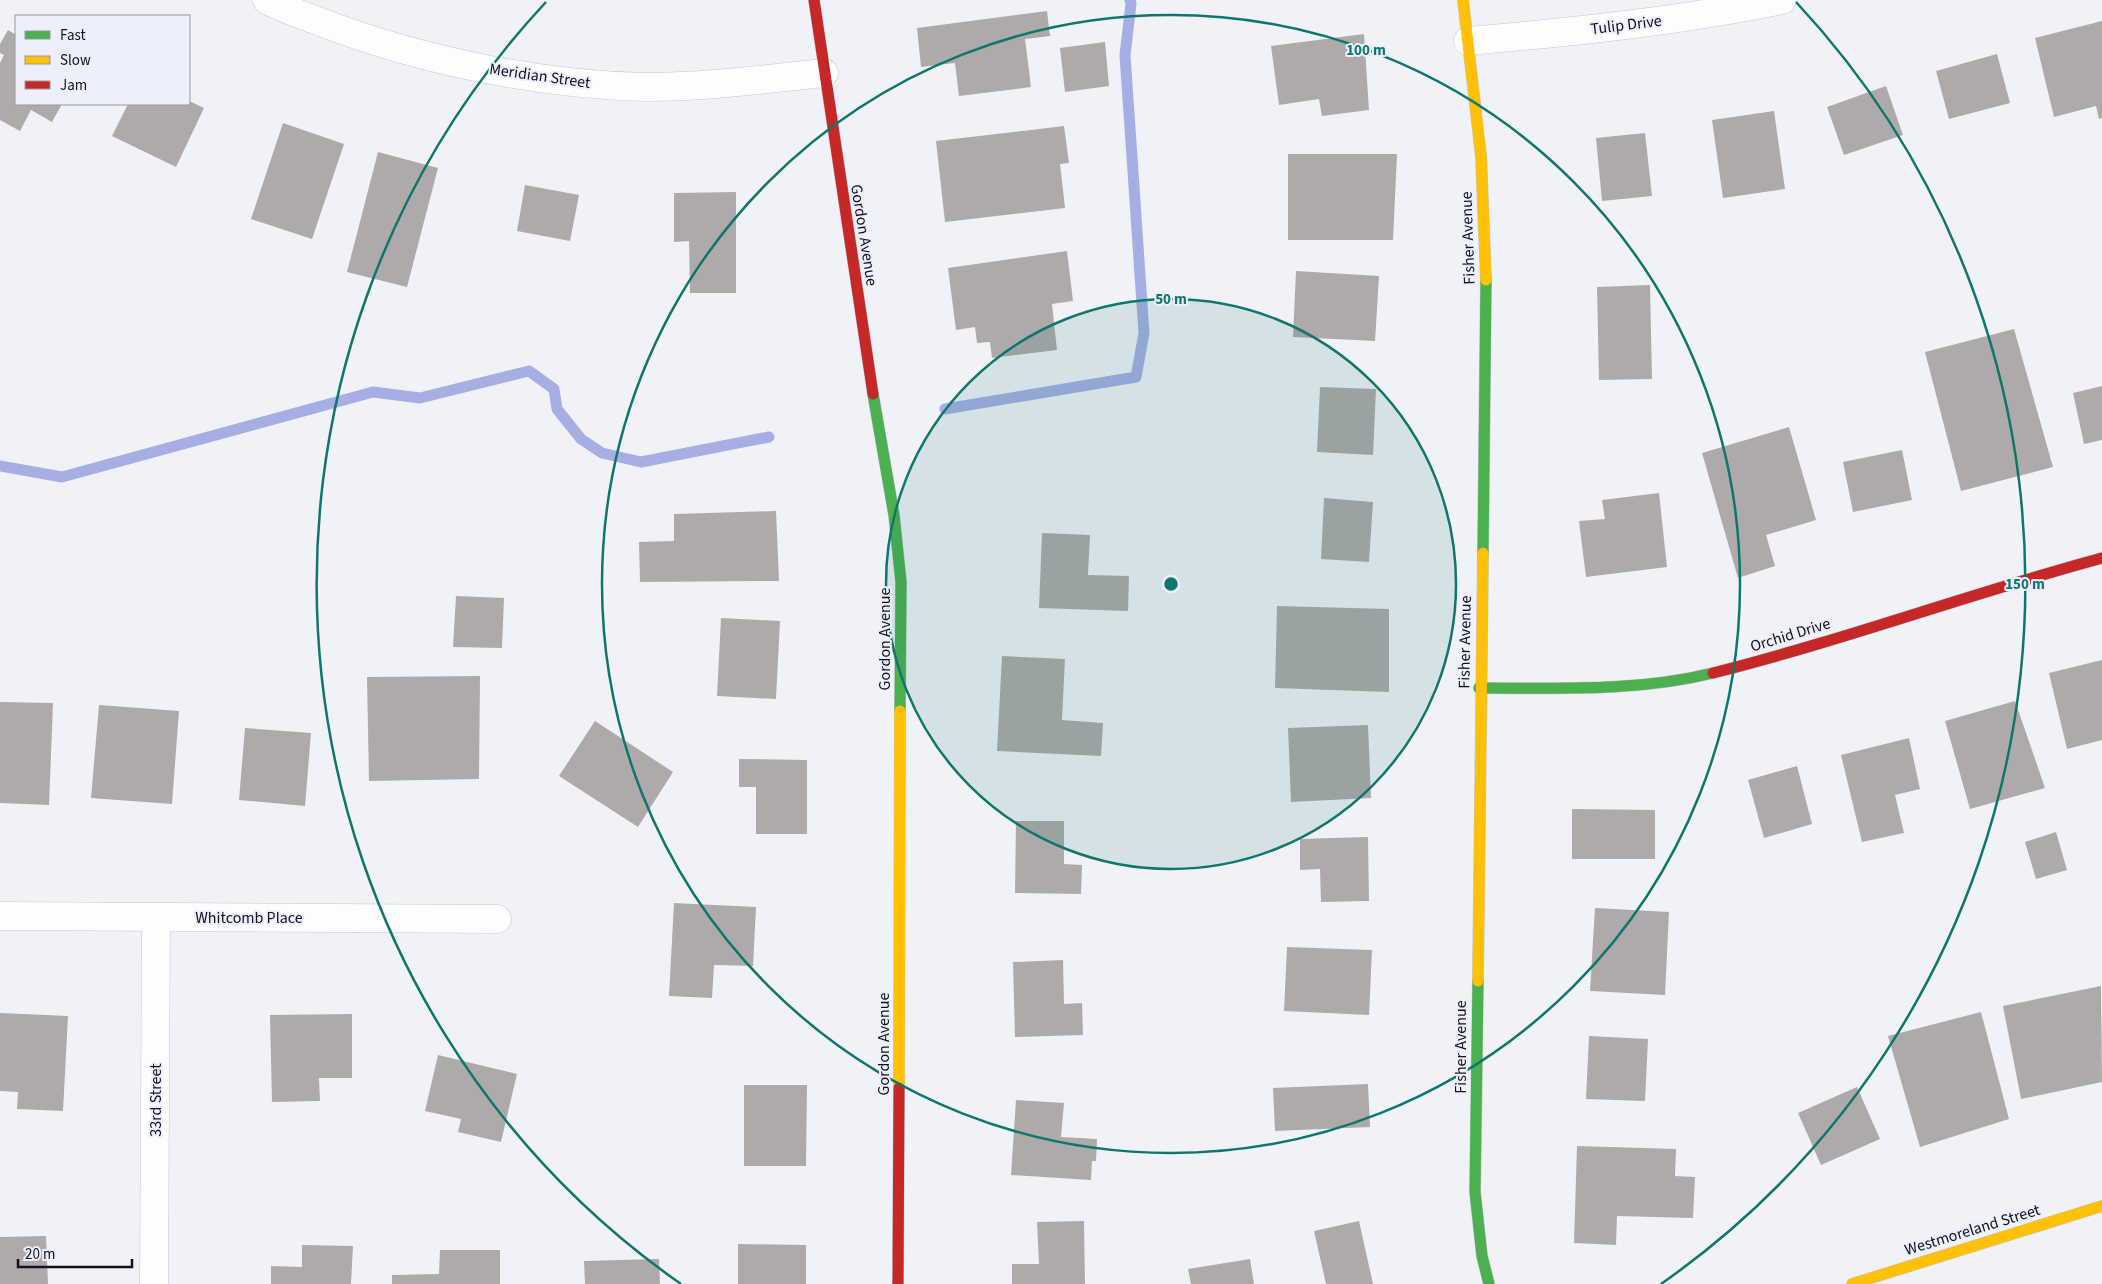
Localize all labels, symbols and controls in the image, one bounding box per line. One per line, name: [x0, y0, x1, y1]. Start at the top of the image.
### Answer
street label: Tulip Drive: [1589, 10, 1663, 40]
legend: [15, 15, 190, 105]
text: Fast: [60, 25, 86, 46]
text: 100 m: [1346, 40, 1386, 61]
text: Slow: [60, 50, 91, 71]
street label: Meridian Street: [488, 58, 592, 94]
text: Jam: [60, 75, 87, 96]
street label: Gordon Avenue: [845, 183, 883, 288]
street label: Fisher Avenue: [1455, 191, 1481, 285]
text: 50 m: [1155, 289, 1187, 310]
text: 150 m: [2005, 574, 2045, 595]
centre of rings: [1162, 575, 1180, 593]
street label: Gordon Avenue: [874, 588, 896, 690]
street label: Fisher Avenue: [1453, 595, 1477, 689]
street label: Orchid Drive: [1748, 612, 1833, 658]
street label: Whitcomb Place: [195, 907, 303, 929]
street label: Gordon Avenue: [873, 993, 895, 1095]
street label: Fisher Avenue: [1450, 1000, 1472, 1094]
street label: 33rd Street: [145, 1063, 167, 1137]
street label: Westmoreland Street: [1902, 1199, 2043, 1261]
scale bar: [18, 1236, 131, 1268]
text: 20 m: [25, 1244, 55, 1265]

